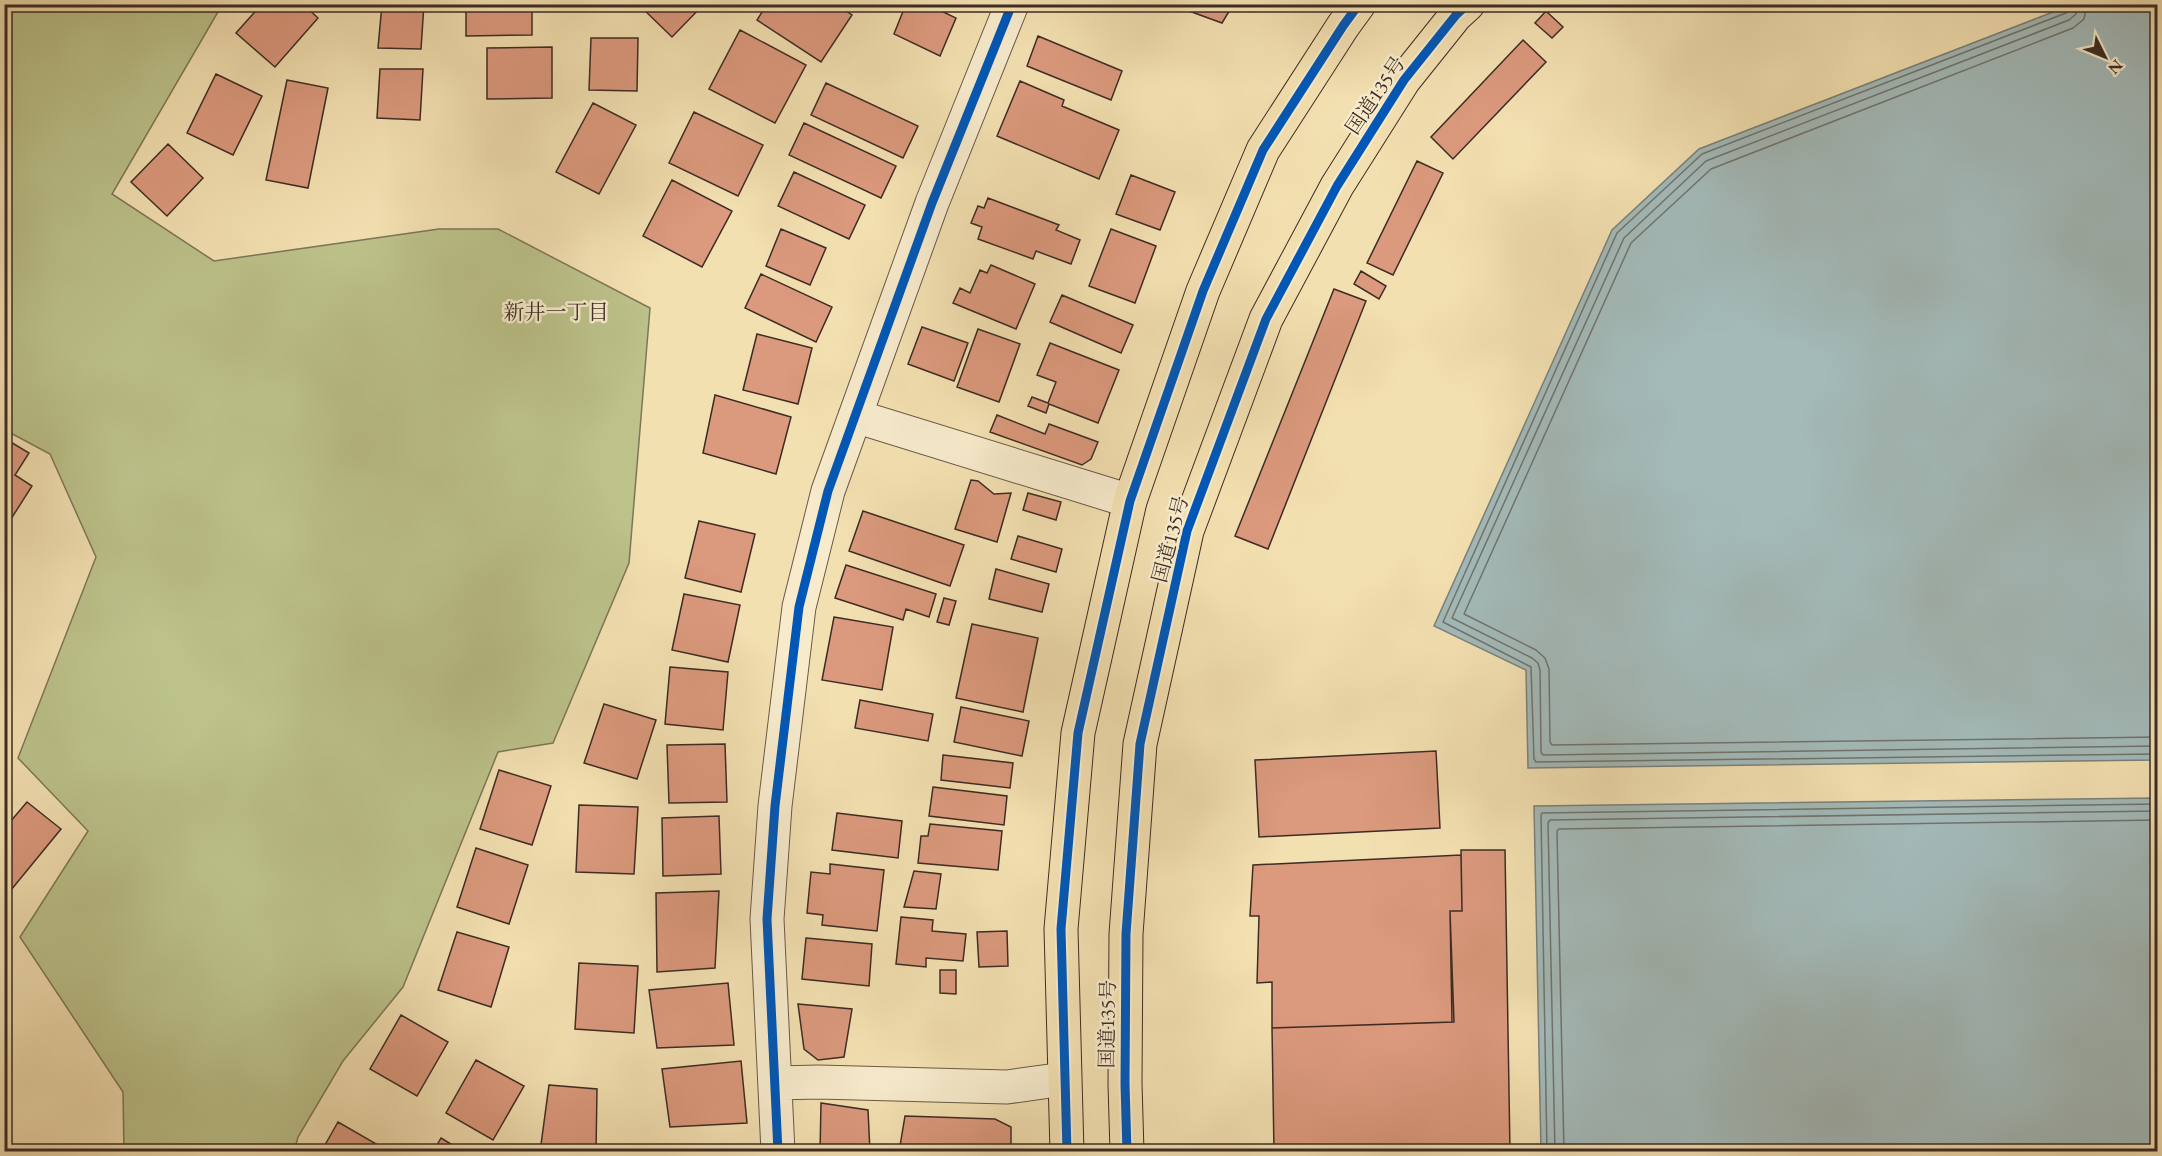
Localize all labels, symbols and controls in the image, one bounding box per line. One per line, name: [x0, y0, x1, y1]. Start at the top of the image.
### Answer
north arrow: [2075, 27, 2135, 87]
street label: 国道135号: [1339, 51, 1411, 139]
text: N: [2103, 55, 2128, 79]
district label: 新井一丁目: [504, 298, 609, 325]
street label: 国道135号: [1146, 493, 1194, 585]
street label: 国道135号: [1093, 979, 1121, 1069]

